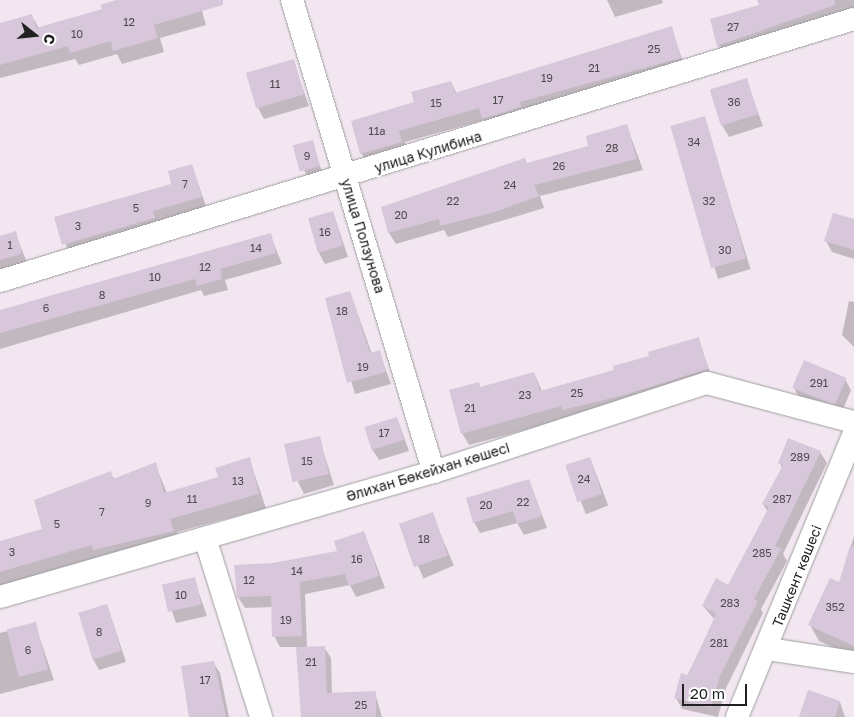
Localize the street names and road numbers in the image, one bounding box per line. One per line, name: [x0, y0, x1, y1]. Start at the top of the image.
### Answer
street label: улица Кулибина: [372, 128, 484, 176]
street label: улица Ползунова: [338, 177, 388, 295]
street label: Әлихан Бөкейхан көшесі: [344, 439, 512, 505]
street label: Ташкент көшесі: [769, 523, 825, 629]

